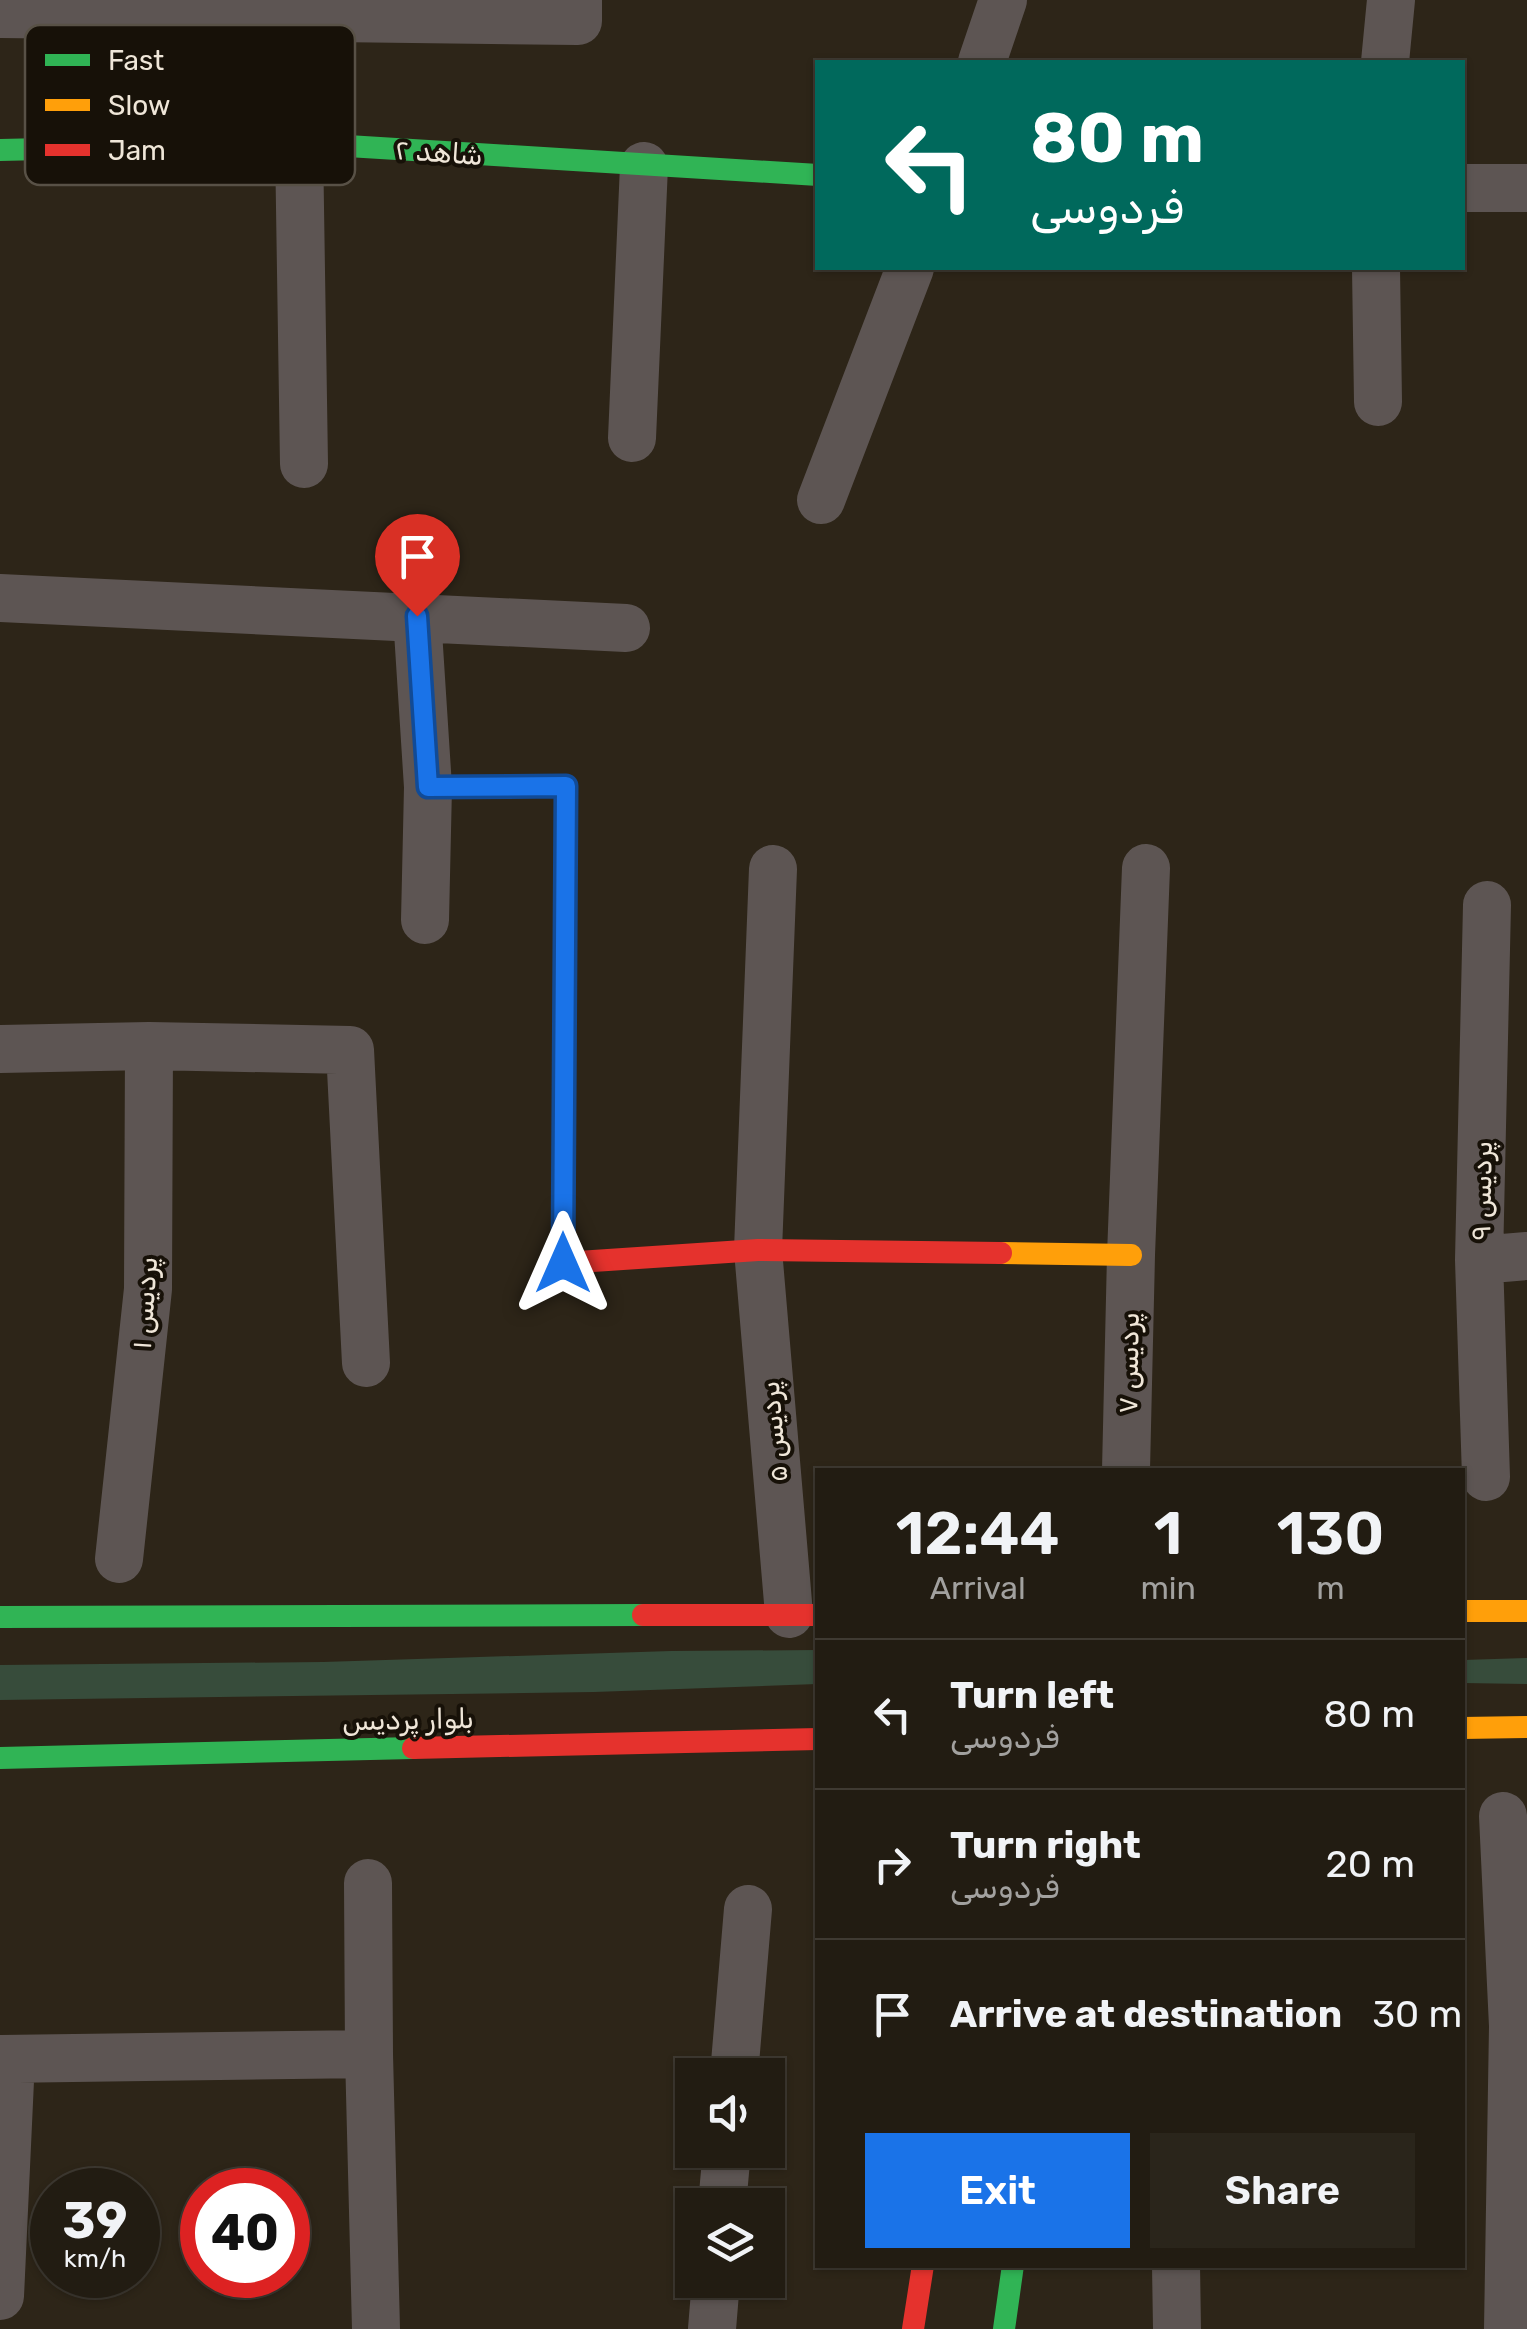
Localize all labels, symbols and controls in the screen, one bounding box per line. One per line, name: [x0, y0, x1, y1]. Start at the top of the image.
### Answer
legend: [25, 25, 355, 185]
text: Fast: [108, 44, 164, 77]
text: Slow: [108, 89, 170, 122]
text: 80 m: [1030, 97, 1204, 180]
icon: left: [865, 100, 995, 230]
street label: شاهد ۲: [394, 133, 484, 172]
text: Jam: [108, 134, 166, 167]
text: فردوسی: [1030, 181, 1184, 234]
pin: [375, 514, 460, 617]
icon: arrive: [390, 529, 445, 584]
street label: پردیس ۹: [1464, 1141, 1501, 1242]
position arrow: [511, 1211, 615, 1315]
street label: پردیس ۱: [125, 1256, 166, 1351]
street label: پردیس ۷: [1111, 1312, 1148, 1414]
street label: پردیس ۵: [753, 1380, 796, 1484]
text: 12:44: [896, 1498, 1060, 1569]
text: 1: [1154, 1498, 1183, 1569]
text: 130: [1277, 1498, 1384, 1569]
text: Arrival: [930, 1569, 1026, 1607]
text: min: [1140, 1569, 1196, 1607]
text: m: [1316, 1569, 1345, 1607]
text: Turn left: [950, 1672, 1114, 1718]
icon: left: [865, 1687, 920, 1742]
text: 80 m: [1324, 1691, 1415, 1737]
street label: بلوار پردیس: [342, 1702, 474, 1739]
text: فردوسی: [950, 1718, 1059, 1756]
text: Turn right: [950, 1822, 1141, 1868]
icon: right: [865, 1837, 920, 1892]
text: 20 m: [1325, 1841, 1415, 1887]
text: فردوسی: [950, 1868, 1059, 1906]
icon: arrive: [865, 1987, 920, 2042]
text: Arrive at destination: [950, 1991, 1342, 2037]
text: 30 m: [1372, 1991, 1462, 2037]
map controls: [675, 2058, 785, 2298]
button: sound: [675, 2058, 785, 2168]
button: Exit: [865, 2133, 1130, 2248]
button: Share: [1150, 2133, 1415, 2248]
speed limit sign: 40: [180, 2168, 310, 2298]
button: layers: [675, 2188, 785, 2298]
text: 39: [63, 2191, 128, 2251]
text: km/h: [64, 2244, 126, 2273]

